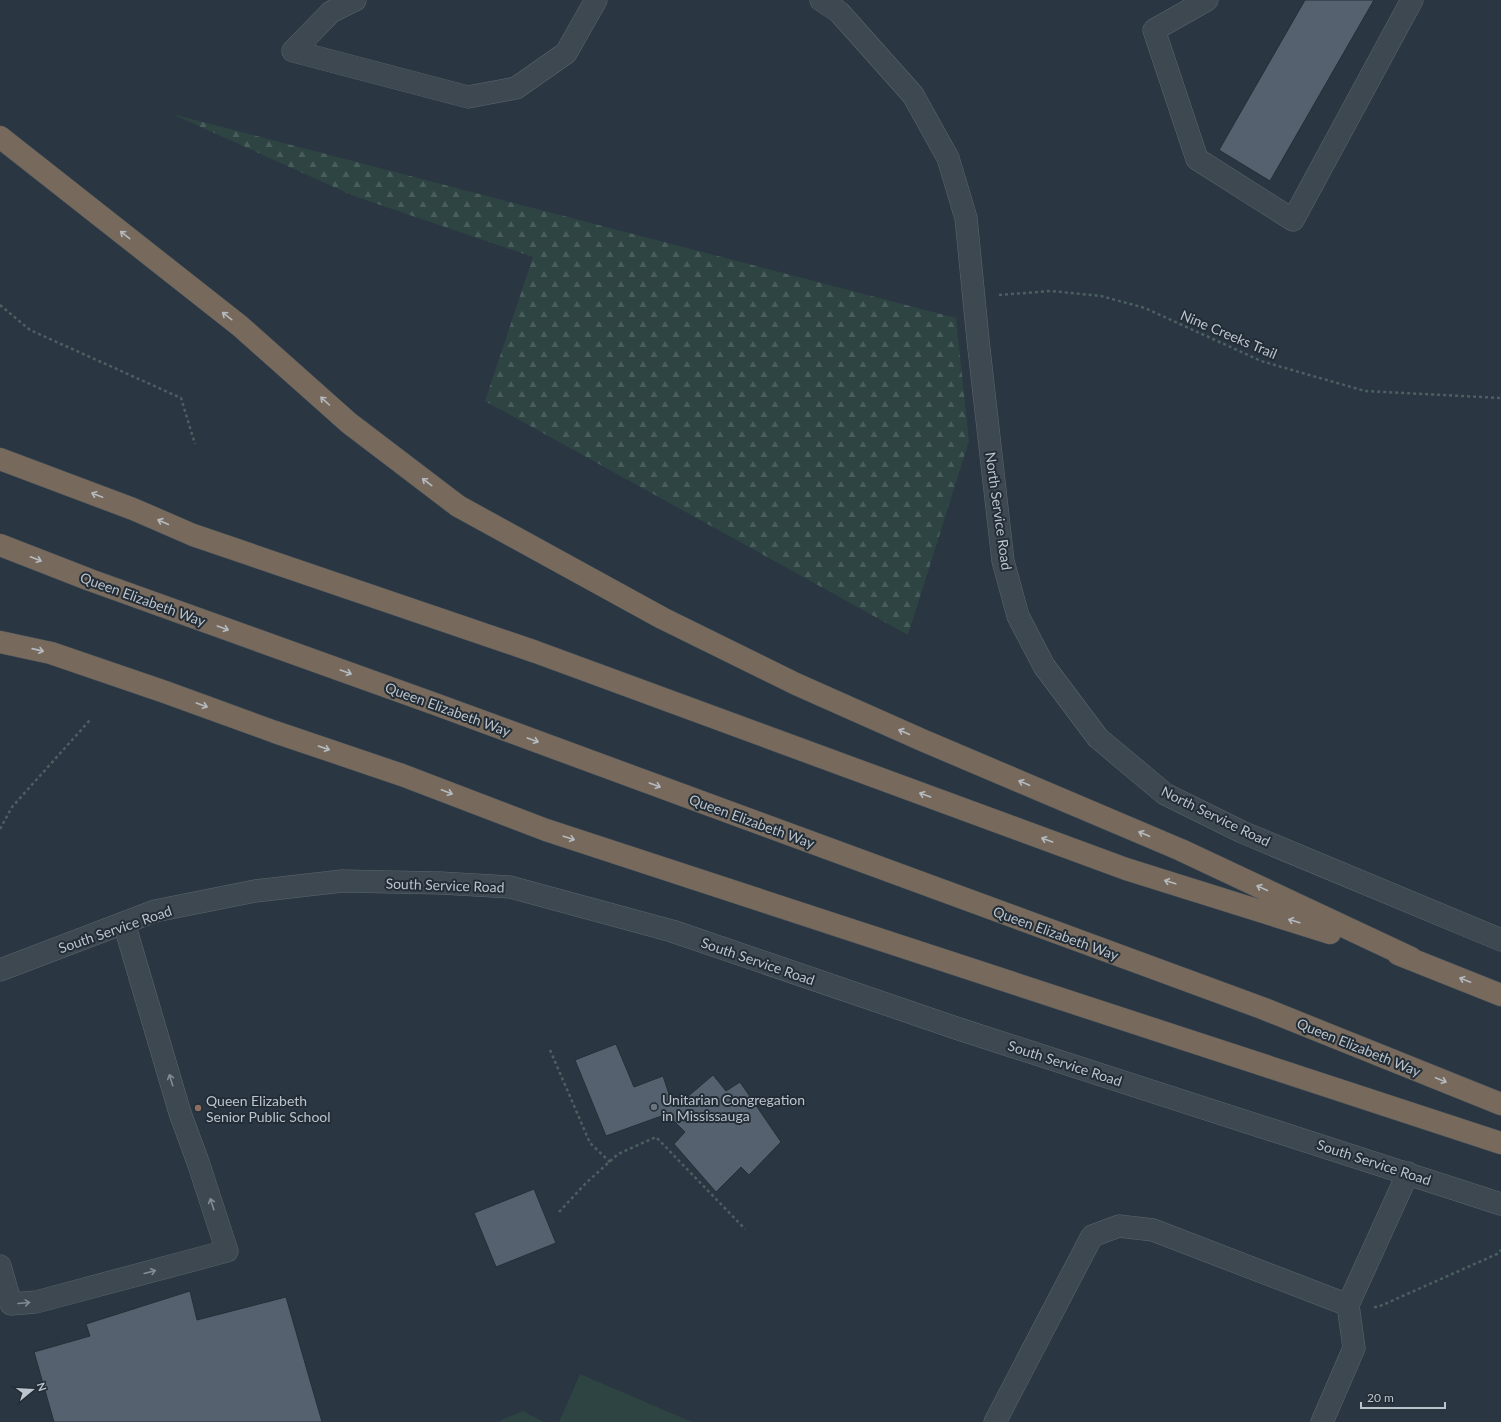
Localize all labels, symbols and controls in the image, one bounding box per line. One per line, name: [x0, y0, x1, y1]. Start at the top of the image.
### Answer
one-way arrow: [119, 231, 130, 240]
street label: Nine Creeks Trail: [1178, 306, 1280, 362]
one-way arrow: [222, 311, 233, 320]
one-way arrow: [319, 397, 330, 406]
street label: North Service Road: [982, 451, 1016, 571]
one-way arrow: [421, 478, 432, 486]
one-way arrow: [91, 491, 103, 499]
one-way arrow: [158, 518, 170, 525]
one-way arrow: [30, 556, 42, 564]
street label: Queen Elizabeth Way: [78, 568, 209, 630]
one-way arrow: [217, 624, 229, 632]
one-way arrow: [31, 647, 44, 655]
one-way arrow: [339, 668, 351, 676]
street label: Queen Elizabeth Way: [383, 678, 514, 740]
one-way arrow: [195, 702, 208, 709]
one-way arrow: [899, 728, 911, 736]
one-way arrow: [527, 737, 539, 745]
one-way arrow: [318, 745, 330, 753]
one-way arrow: [1018, 779, 1030, 787]
one-way arrow: [649, 782, 661, 790]
street label: North Service Road: [1159, 782, 1273, 850]
one-way arrow: [440, 789, 452, 796]
street label: Queen Elizabeth Way: [687, 790, 818, 852]
one-way arrow: [919, 791, 932, 798]
one-way arrow: [1138, 830, 1150, 838]
one-way arrow: [562, 834, 574, 842]
one-way arrow: [1042, 835, 1054, 843]
street label: South Service Road: [385, 874, 505, 896]
one-way arrow: [1164, 878, 1176, 886]
one-way arrow: [1256, 884, 1268, 891]
street label: South Service Road: [56, 902, 174, 956]
street label: Queen Elizabeth Way: [991, 902, 1122, 964]
one-way arrow: [1288, 917, 1300, 925]
street label: South Service Road: [699, 934, 817, 988]
one-way arrow: [1459, 976, 1471, 984]
street label: Queen Elizabeth Way: [1295, 1014, 1424, 1080]
street label: South Service Road: [1006, 1037, 1124, 1089]
one-way arrow: [167, 1074, 174, 1087]
one-way arrow: [1435, 1076, 1447, 1084]
place label: Unitarian Congregation in Mississauga: [662, 1091, 805, 1124]
place label: Queen Elizabeth Senior Public School: [206, 1092, 331, 1125]
marker: Unitarian Congregation in Mississauga: [649, 1102, 659, 1112]
marker: Queen Elizabeth Senior Public School: [193, 1103, 203, 1113]
street label: South Service Road: [1315, 1136, 1433, 1188]
one-way arrow: [207, 1198, 215, 1210]
one-way arrow: [143, 1268, 156, 1275]
one-way arrow: [17, 1300, 30, 1307]
north arrow: [12, 1370, 52, 1410]
text: N: [34, 1381, 49, 1393]
scale bar: [1361, 1384, 1445, 1410]
text: 20 m: [1367, 1390, 1394, 1405]

